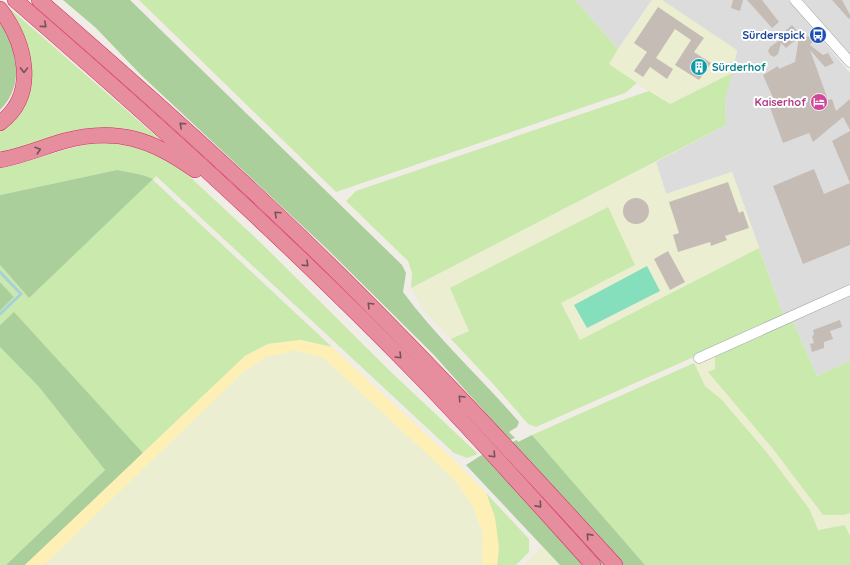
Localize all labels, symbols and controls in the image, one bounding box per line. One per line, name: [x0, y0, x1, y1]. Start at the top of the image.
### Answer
one-way arrow: [39, 21, 47, 28]
bus stop icon: Sürderspick: [808, 25, 828, 45]
place label: Sürderspick: [742, 28, 805, 42]
building icon: Sürderhof: [689, 57, 709, 77]
place label: Sürderhof: [712, 60, 766, 74]
one-way arrow: [20, 67, 28, 73]
hotel icon: Kaiserhof: [809, 92, 829, 112]
place label: Kaiserhof: [755, 95, 806, 109]
one-way arrow: [179, 123, 186, 130]
one-way arrow: [34, 146, 41, 154]
one-way arrow: [274, 211, 282, 219]
one-way arrow: [301, 259, 309, 267]
one-way arrow: [367, 302, 375, 310]
one-way arrow: [394, 351, 402, 359]
one-way arrow: [458, 395, 465, 403]
one-way arrow: [488, 450, 496, 458]
one-way arrow: [534, 500, 542, 508]
one-way arrow: [586, 533, 594, 541]

